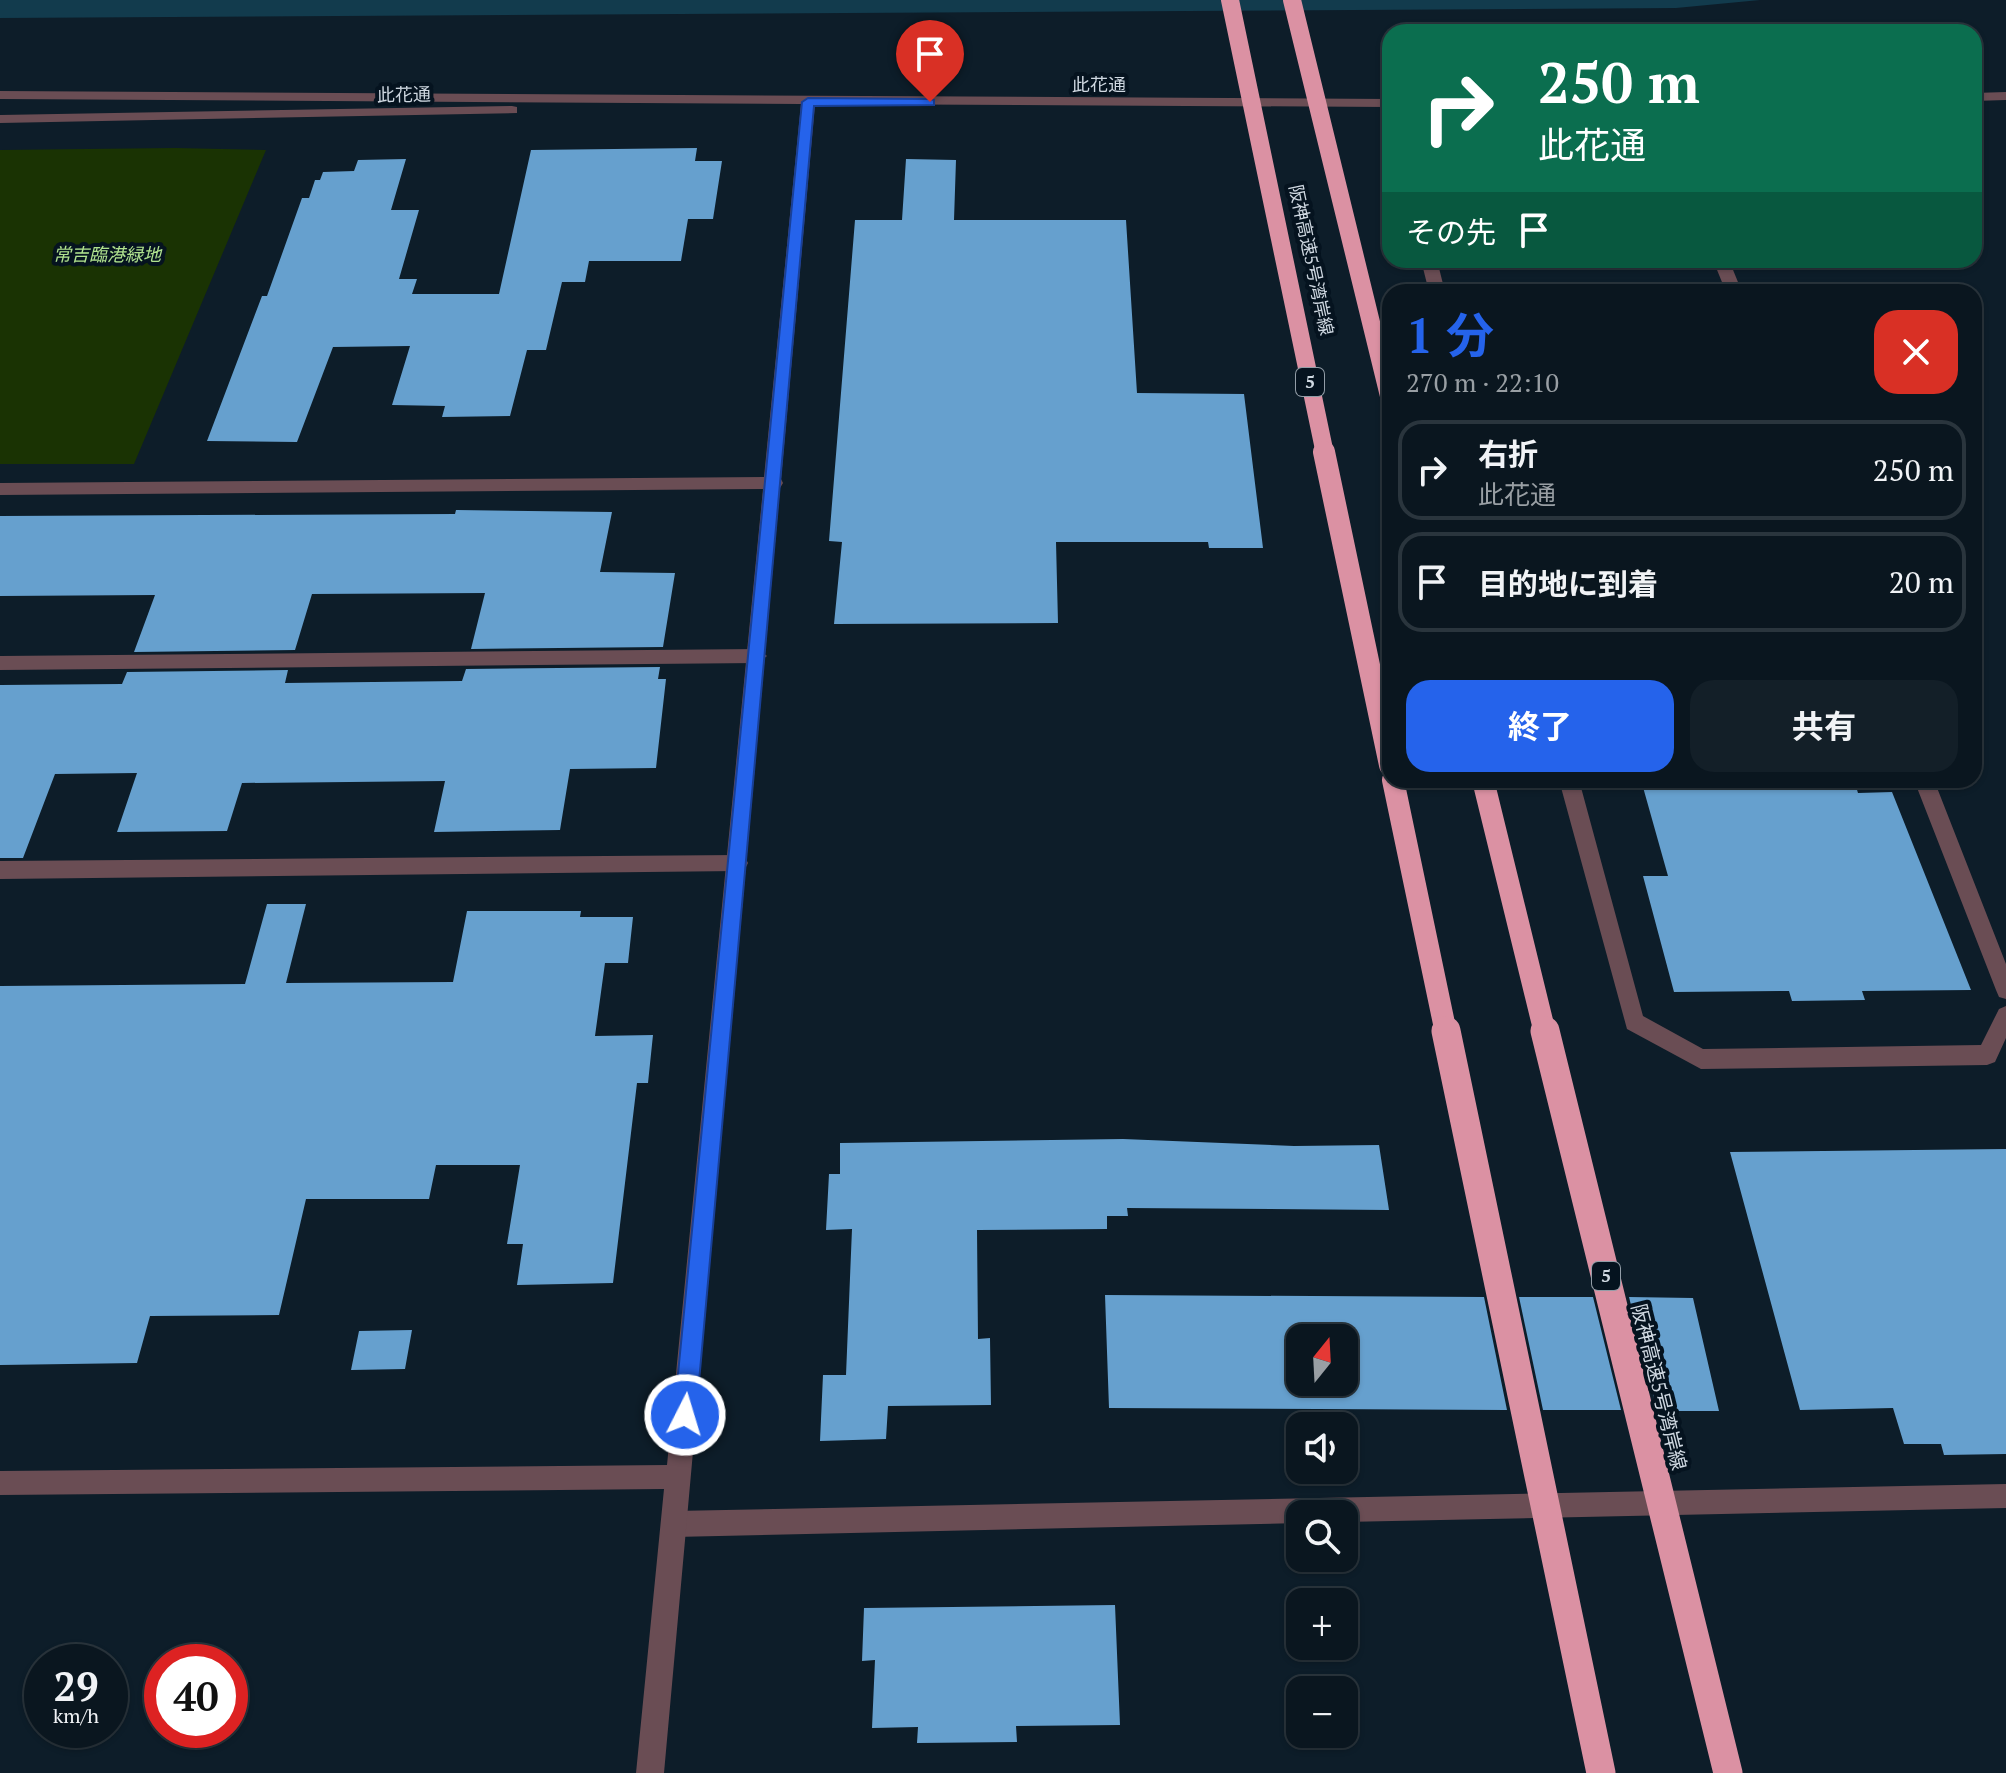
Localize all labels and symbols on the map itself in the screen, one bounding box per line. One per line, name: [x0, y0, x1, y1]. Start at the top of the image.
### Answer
pin: [896, 20, 964, 102]
street label: 此花通: [1072, 72, 1126, 96]
street label: 此花通: [377, 82, 431, 106]
street label: 阪神高速5号湾岸線: [1284, 182, 1340, 337]
park label: 常吉臨港緑地: [53, 242, 163, 266]
road number: 5: [1296, 368, 1324, 396]
road number: 5: [1592, 1262, 1620, 1290]
street label: 阪神高速5号湾岸線: [1626, 1301, 1693, 1473]
north arrow: [1286, 1324, 1358, 1396]
position arrow: [643, 1373, 727, 1457]
speed limit sign: 40: [144, 1644, 248, 1748]

